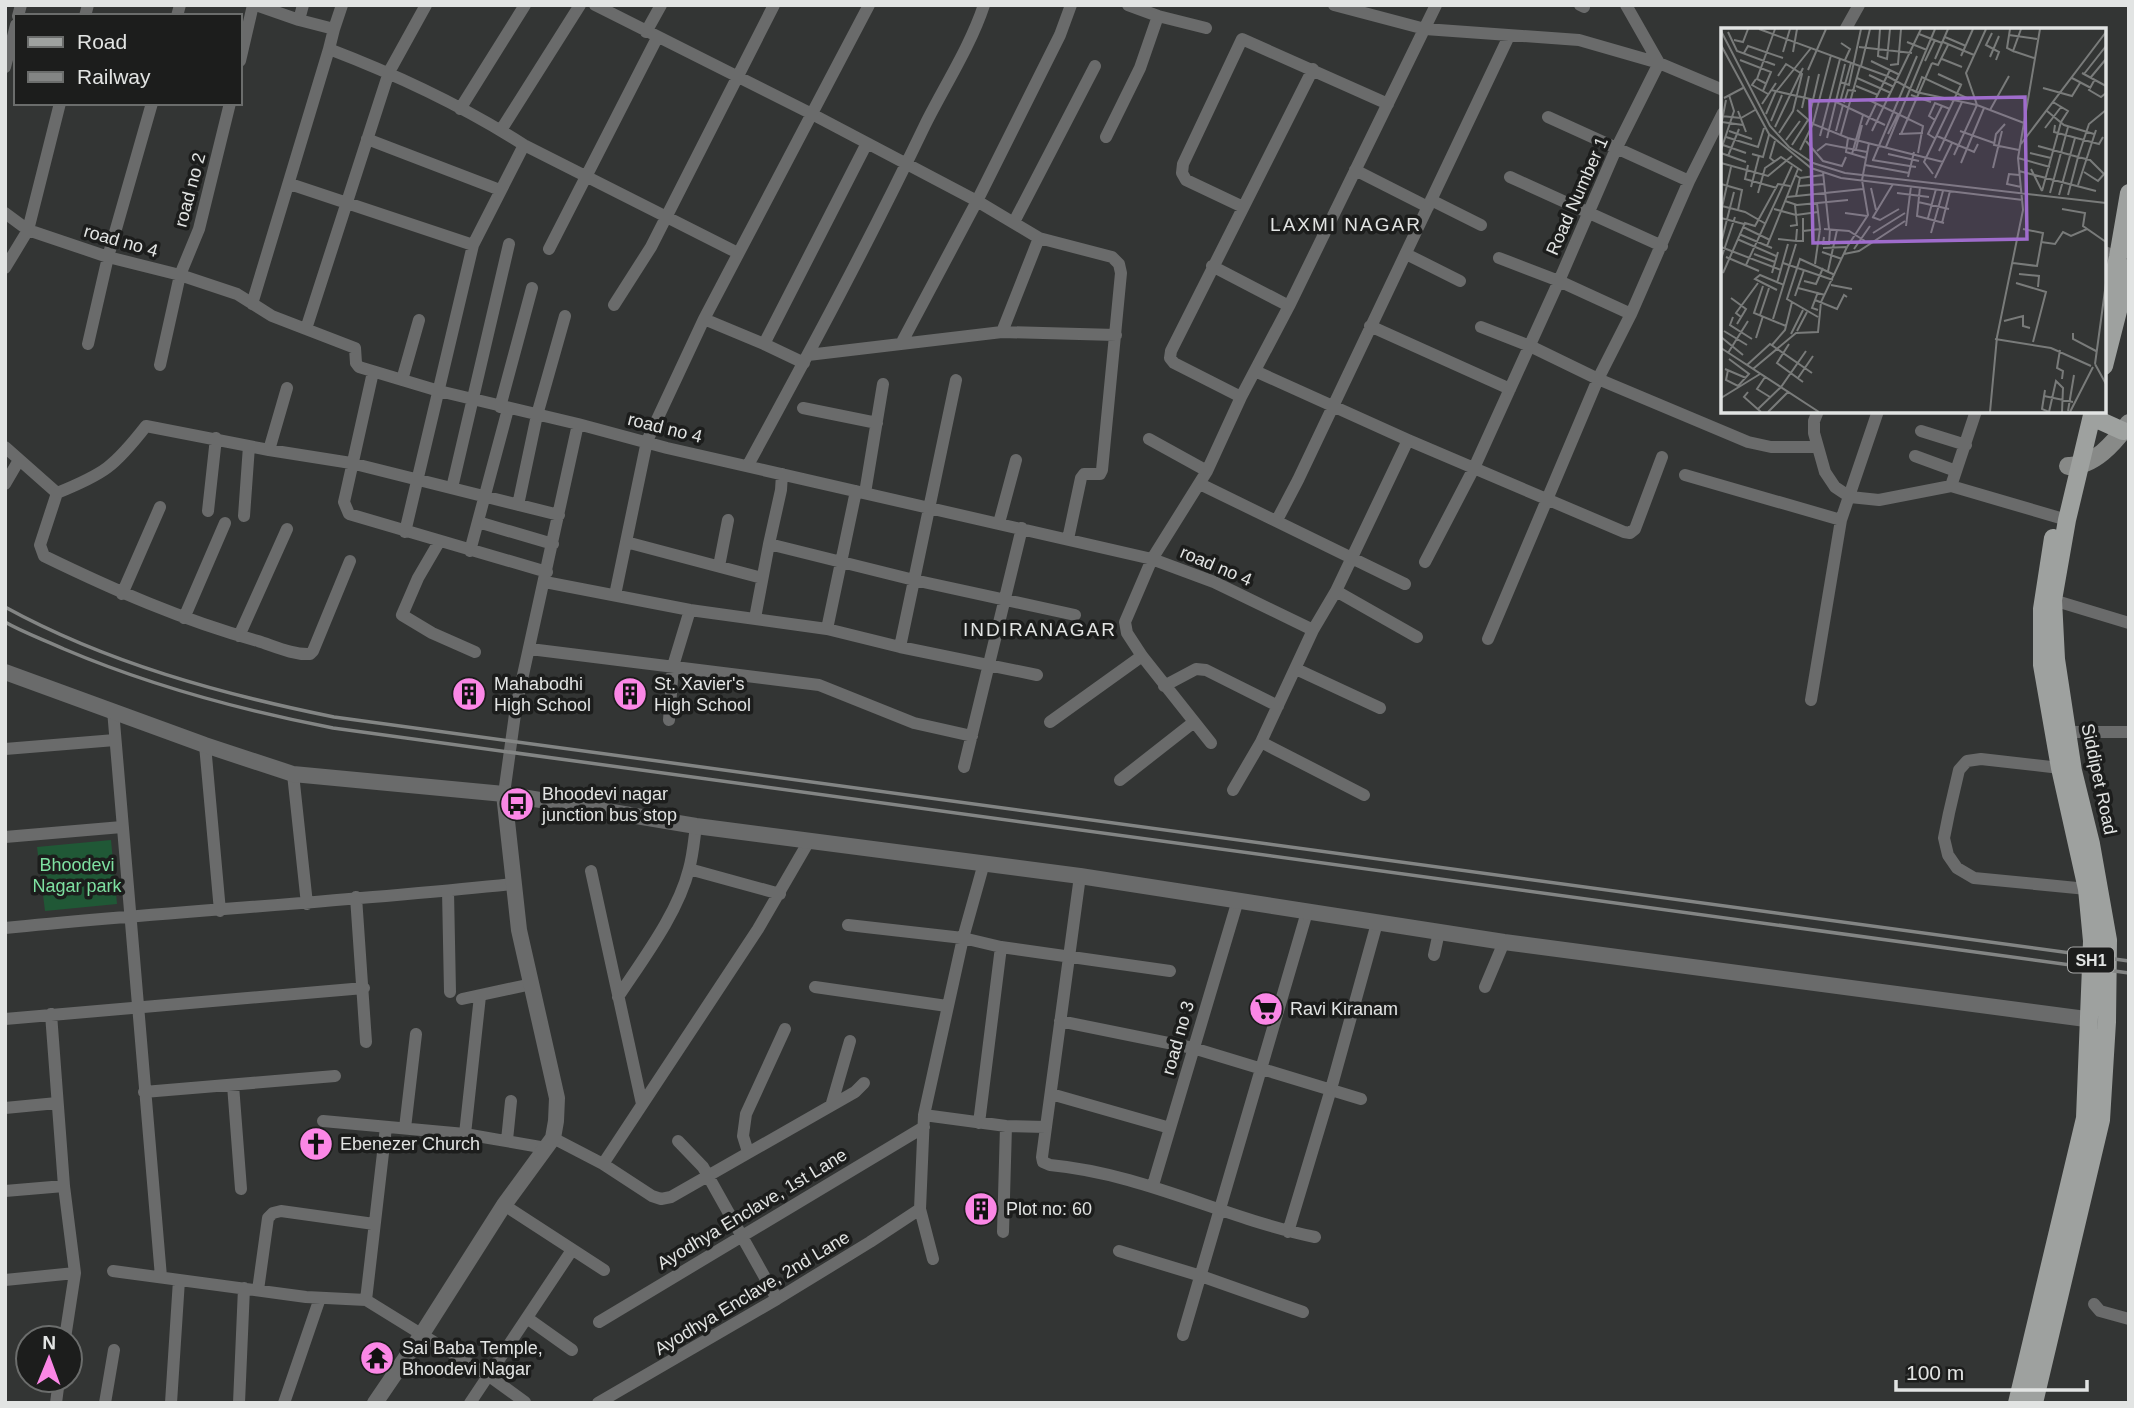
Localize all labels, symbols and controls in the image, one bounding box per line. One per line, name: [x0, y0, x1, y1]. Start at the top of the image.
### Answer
legend: [14, 14, 242, 105]
inset map: [1721, 28, 2106, 413]
text: Road: [77, 30, 127, 53]
text: Railway: [77, 65, 151, 88]
street label: Road Number 1: [1542, 134, 1612, 258]
street label: road no 2: [170, 151, 210, 229]
district label: LAXMI NAGAR: [1270, 214, 1422, 235]
street label: road no 4: [82, 221, 160, 261]
street label: road no 4: [626, 409, 704, 447]
street label: road no 4: [1177, 542, 1255, 590]
district label: INDIRANAGAR: [963, 619, 1117, 640]
place label: Mahabodhi High School: [494, 674, 591, 715]
place label: St. Xavier's High School: [654, 674, 751, 715]
building icon: Mahabodhi High School: [450, 675, 488, 713]
building icon: St. Xavier's High School: [611, 675, 649, 713]
street label: Siddipet Road: [2077, 722, 2121, 836]
place label: Bhoodevi nagar junction bus stop: [541, 784, 677, 825]
bus stop icon: Bhoodevi nagar junction bus stop: [498, 785, 536, 823]
park label: Bhoodevi Nagar park: [32, 855, 123, 896]
road number: SH1: [2068, 948, 2114, 972]
supermarket icon: Ravi Kiranam: [1247, 990, 1285, 1028]
street label: road no 3: [1158, 999, 1198, 1077]
place label: Ravi Kiranam: [1290, 999, 1398, 1019]
church icon: Ebenezer Church: [297, 1125, 335, 1163]
place label: Ebenezer Church: [340, 1134, 480, 1154]
street label: Ayodhya Enclave, 1st Lane: [653, 1144, 851, 1274]
building icon: Plot no: 60: [962, 1190, 1000, 1228]
place label: Plot no: 60: [1006, 1199, 1092, 1219]
street label: Ayodhya Enclave, 2nd Lane: [651, 1227, 853, 1359]
north arrow: [14, 1324, 84, 1394]
text: N: [42, 1332, 56, 1353]
place label: Sai Baba Temple, Bhoodevi Nagar: [402, 1338, 543, 1379]
temple icon: Sai Baba Temple, Bhoodevi Nagar: [358, 1339, 396, 1377]
scale bar: [1896, 1348, 2087, 1392]
text: 100 m: [1906, 1361, 1964, 1384]

